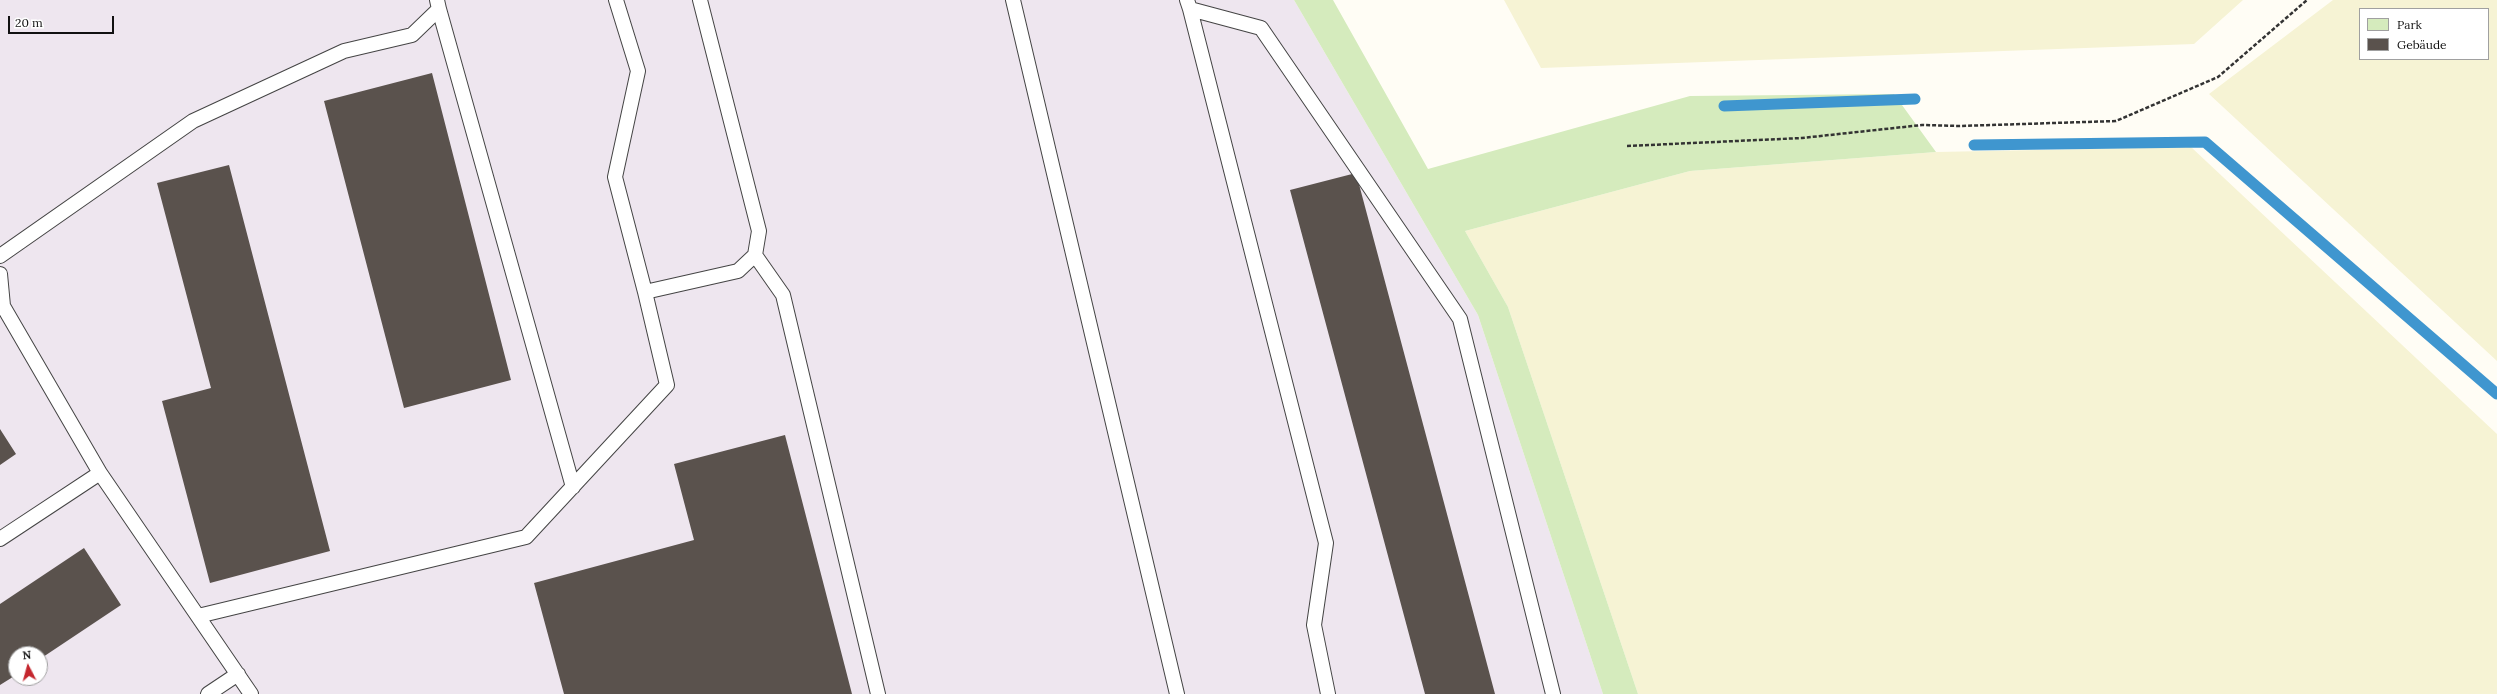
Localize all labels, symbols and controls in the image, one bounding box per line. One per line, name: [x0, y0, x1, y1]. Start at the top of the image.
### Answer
scale bar: [10, 8, 116, 34]
legend: [2359, 8, 2489, 60]
text: 20 m: [15, 15, 43, 30]
text: Park: [2397, 17, 2422, 32]
text: Gebäude: [2397, 37, 2447, 52]
north arrow: [8, 646, 48, 686]
text: N: [22, 648, 32, 662]

